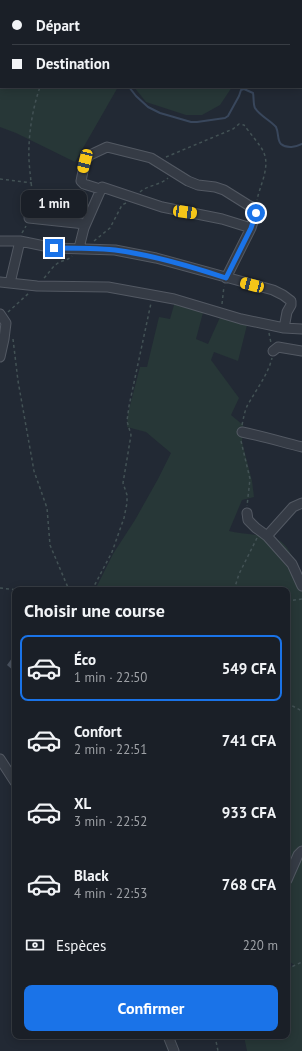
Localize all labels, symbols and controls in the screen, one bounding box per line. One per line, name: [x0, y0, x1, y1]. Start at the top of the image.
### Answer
text: Départ: [36, 16, 80, 35]
text: Destination: [36, 54, 110, 73]
car: [76, 148, 94, 174]
callout: 1 min: [21, 190, 87, 218]
text: 1 min: [38, 195, 70, 212]
car: [172, 204, 198, 220]
route start: [247, 204, 265, 222]
route end: [45, 239, 63, 257]
car: [239, 276, 265, 294]
text: Choisir une course: [24, 599, 165, 622]
icon: car: [26, 650, 62, 686]
text: Éco: [74, 650, 96, 669]
text: 549 CFA: [222, 659, 276, 678]
text: 1 min · 22:50: [74, 669, 147, 686]
icon: car: [26, 722, 62, 758]
text: Confort: [74, 722, 122, 741]
text: 741 CFA: [222, 731, 276, 750]
text: 2 min · 22:51: [74, 741, 147, 758]
icon: car: [26, 794, 62, 830]
text: XL: [74, 794, 91, 813]
text: 933 CFA: [222, 803, 276, 822]
text: 3 min · 22:52: [74, 813, 147, 830]
icon: car: [26, 866, 62, 902]
text: Black: [74, 866, 109, 885]
text: 768 CFA: [222, 875, 276, 894]
text: 4 min · 22:53: [74, 885, 147, 902]
icon: cash: [24, 934, 46, 956]
text: Espèces: [56, 936, 106, 955]
text: 220 m: [243, 937, 278, 954]
button: Confirmer: [24, 985, 278, 1031]

